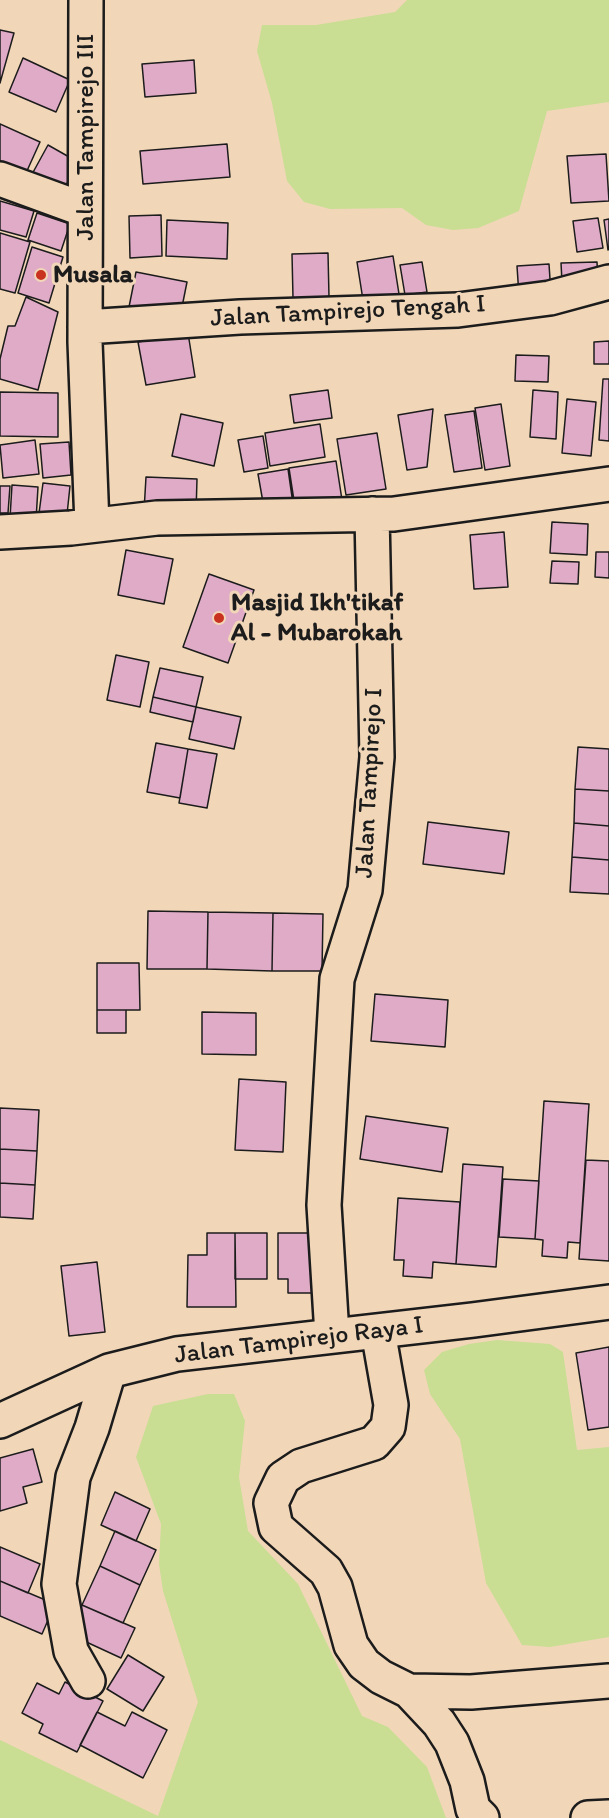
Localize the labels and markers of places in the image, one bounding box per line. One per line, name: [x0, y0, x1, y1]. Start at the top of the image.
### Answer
place label: Musala: [53, 259, 133, 291]
marker: Musala: [34, 268, 48, 282]
place label: Masjid Ikh'tikaf Al - Mubarokah: [231, 587, 403, 648]
marker: Masjid Ikh'tikaf Al - Mubarokah: [212, 611, 226, 625]

